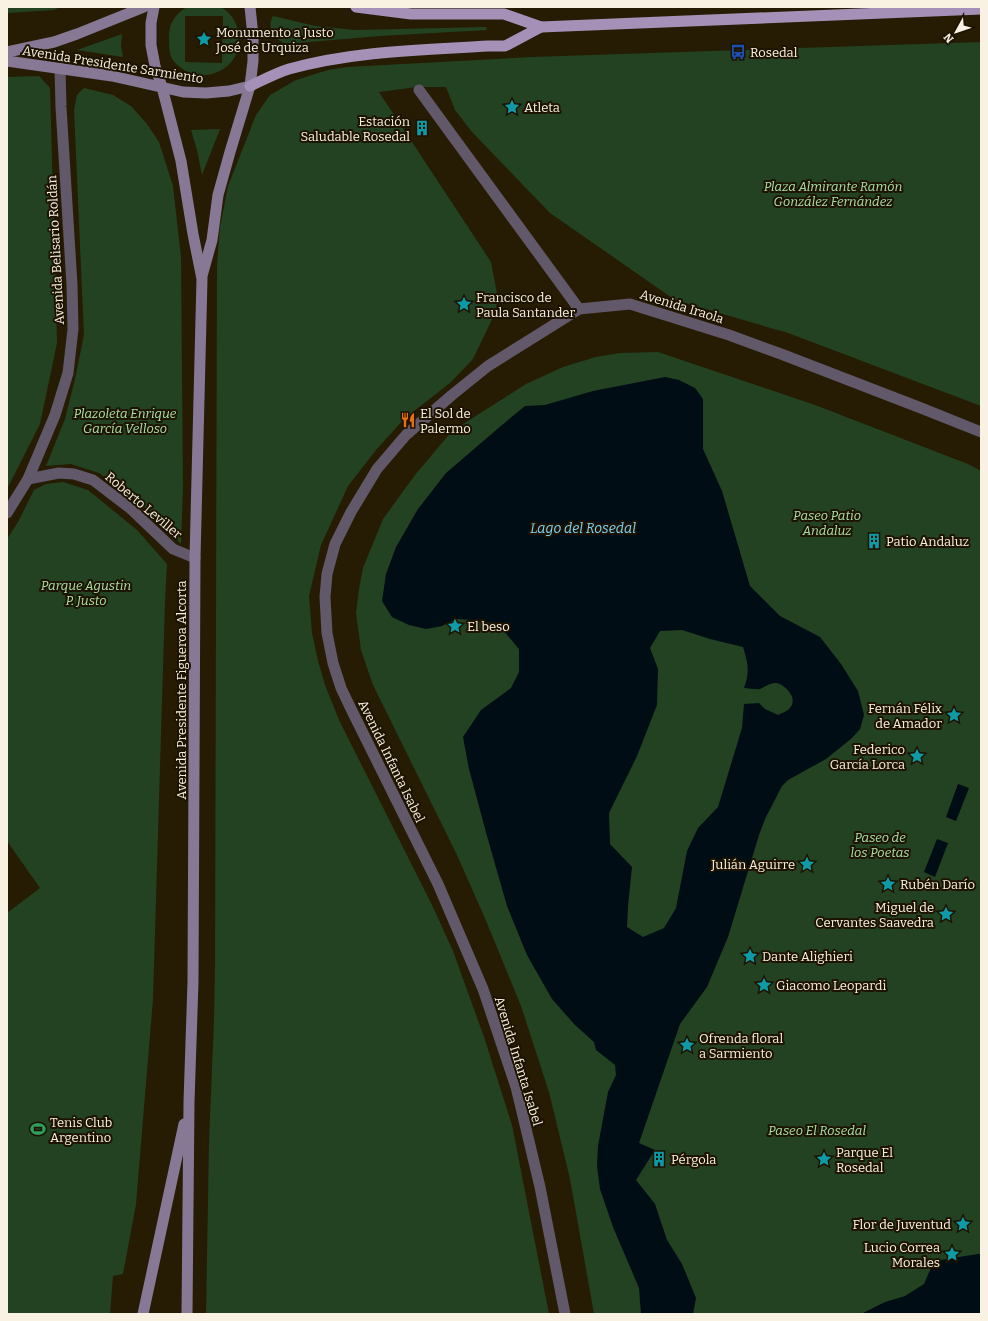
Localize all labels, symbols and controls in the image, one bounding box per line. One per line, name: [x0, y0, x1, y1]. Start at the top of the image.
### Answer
north arrow: [936, 12, 976, 52]
place label: Monumento a Justo José de Urquiza: [215, 25, 334, 55]
place icon: Monumento a Justo José de Urquiza: [195, 30, 213, 48]
text: N: [941, 30, 956, 46]
street label: Avenida Presidente Sarmiento: [21, 43, 204, 86]
bus stop icon: Rosedal: [729, 43, 747, 61]
place label: Rosedal: [750, 45, 798, 60]
place icon: Atleta: [503, 98, 521, 116]
place label: Atleta: [524, 100, 560, 115]
place label: Estación Saludable Rosedal: [300, 114, 411, 144]
building icon: Estación Saludable Rosedal: [413, 119, 431, 137]
street label: Avenida Belisario Roldán: [44, 174, 67, 325]
park label: Plaza Almirante Ramón González Fernández: [764, 179, 902, 209]
street label: Avenida Iraola: [638, 287, 726, 326]
place label: Francisco de Paula Santander: [476, 290, 575, 320]
place icon: Francisco de Paula Santander: [455, 295, 473, 313]
park label: Plazoleta Enrique García Velloso: [74, 406, 177, 436]
place label: El Sol de Palermo: [420, 406, 471, 436]
restaurant icon: El Sol de Palermo: [399, 411, 417, 429]
street label: Roberto Leviller: [102, 469, 185, 542]
park label: Paseo Patio Andaluz: [793, 508, 861, 538]
water label: Lago del Rosedal: [530, 520, 636, 537]
building icon: Patio Andaluz: [865, 532, 883, 550]
place label: Patio Andaluz: [886, 534, 969, 549]
park label: Parque Agustin P. Justo: [41, 578, 131, 608]
street label: Avenida Presidente Figueroa Alcorta: [174, 580, 189, 800]
place icon: El beso: [446, 617, 464, 635]
place label: El beso: [467, 619, 510, 634]
street label: Avenida Infanta Isabel: [355, 697, 428, 825]
place label: Fernán Félix de Amador: [868, 701, 942, 731]
place icon: Fernán Félix de Amador: [945, 706, 963, 724]
place label: Federico García Lorca: [830, 742, 905, 772]
place icon: Federico García Lorca: [908, 747, 926, 765]
park label: Paseo de los Poetas: [851, 830, 909, 860]
place icon: Julián Aguirre: [798, 855, 816, 873]
place label: Julián Aguirre: [710, 857, 795, 872]
place icon: Rubén Darío: [879, 875, 897, 893]
place label: Rubén Darío: [900, 877, 975, 892]
place label: Miguel de Cervantes Saavedra: [815, 900, 934, 930]
place icon: Miguel de Cervantes Saavedra: [937, 905, 955, 923]
place icon: Dante Alighieri: [741, 947, 759, 965]
place label: Dante Alighieri: [762, 949, 853, 964]
place icon: Giacomo Leopardi: [755, 976, 773, 994]
place label: Giacomo Leopardi: [776, 978, 886, 993]
street label: Avenida Infanta Isabel: [492, 995, 545, 1128]
place label: Ofrenda floral a Sarmiento: [699, 1031, 783, 1061]
place icon: Ofrenda floral a Sarmiento: [678, 1036, 696, 1054]
place label: Tenis Club Argentino: [50, 1115, 112, 1145]
sports icon: Tenis Club Argentino: [29, 1120, 47, 1138]
park label: Paseo El Rosedal: [768, 1123, 866, 1138]
place label: Parque El Rosedal: [836, 1145, 893, 1175]
building icon: Pérgola: [650, 1150, 668, 1168]
place icon: Parque El Rosedal: [815, 1150, 833, 1168]
place label: Pérgola: [671, 1152, 716, 1167]
place icon: Flor de Juventud: [954, 1215, 972, 1233]
place label: Flor de Juventud: [852, 1217, 951, 1232]
place label: Lucio Correa Morales: [864, 1240, 940, 1270]
place icon: Lucio Correa Morales: [943, 1245, 961, 1263]

